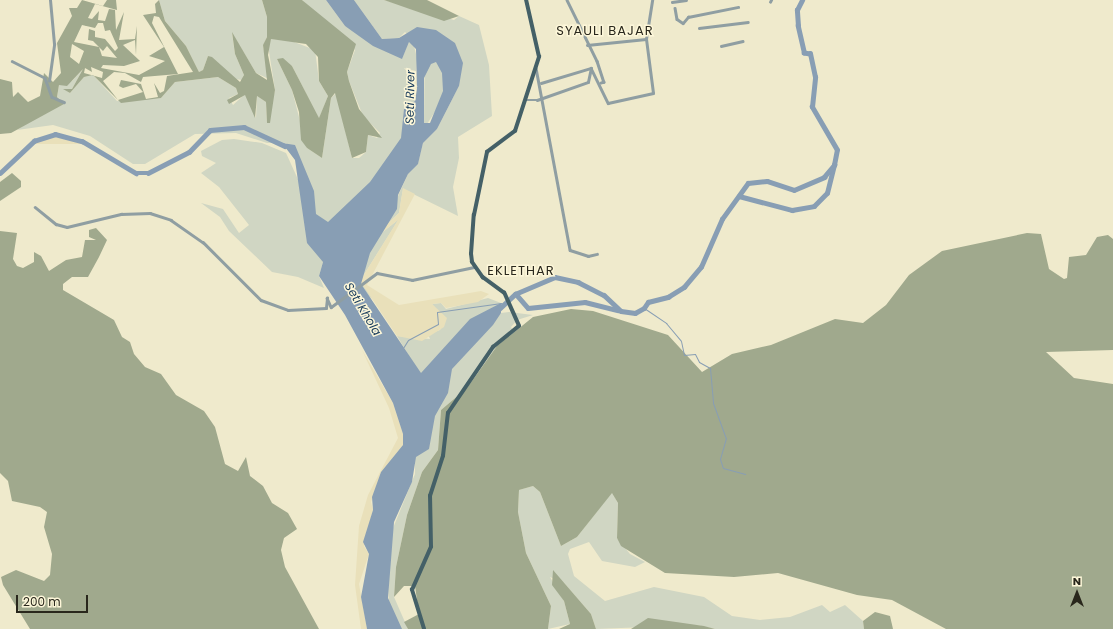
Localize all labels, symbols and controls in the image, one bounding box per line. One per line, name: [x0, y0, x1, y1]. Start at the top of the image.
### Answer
district label: SYAULI BAJAR: [556, 23, 654, 39]
water label: Seti River: [402, 70, 418, 124]
district label: EKLETHAR: [487, 263, 555, 279]
water label: Seti Khola: [342, 280, 384, 338]
north arrow: [1057, 573, 1097, 613]
text: N: [1073, 573, 1081, 589]
scale bar: [18, 587, 90, 613]
text: 200 m: [23, 593, 61, 610]

